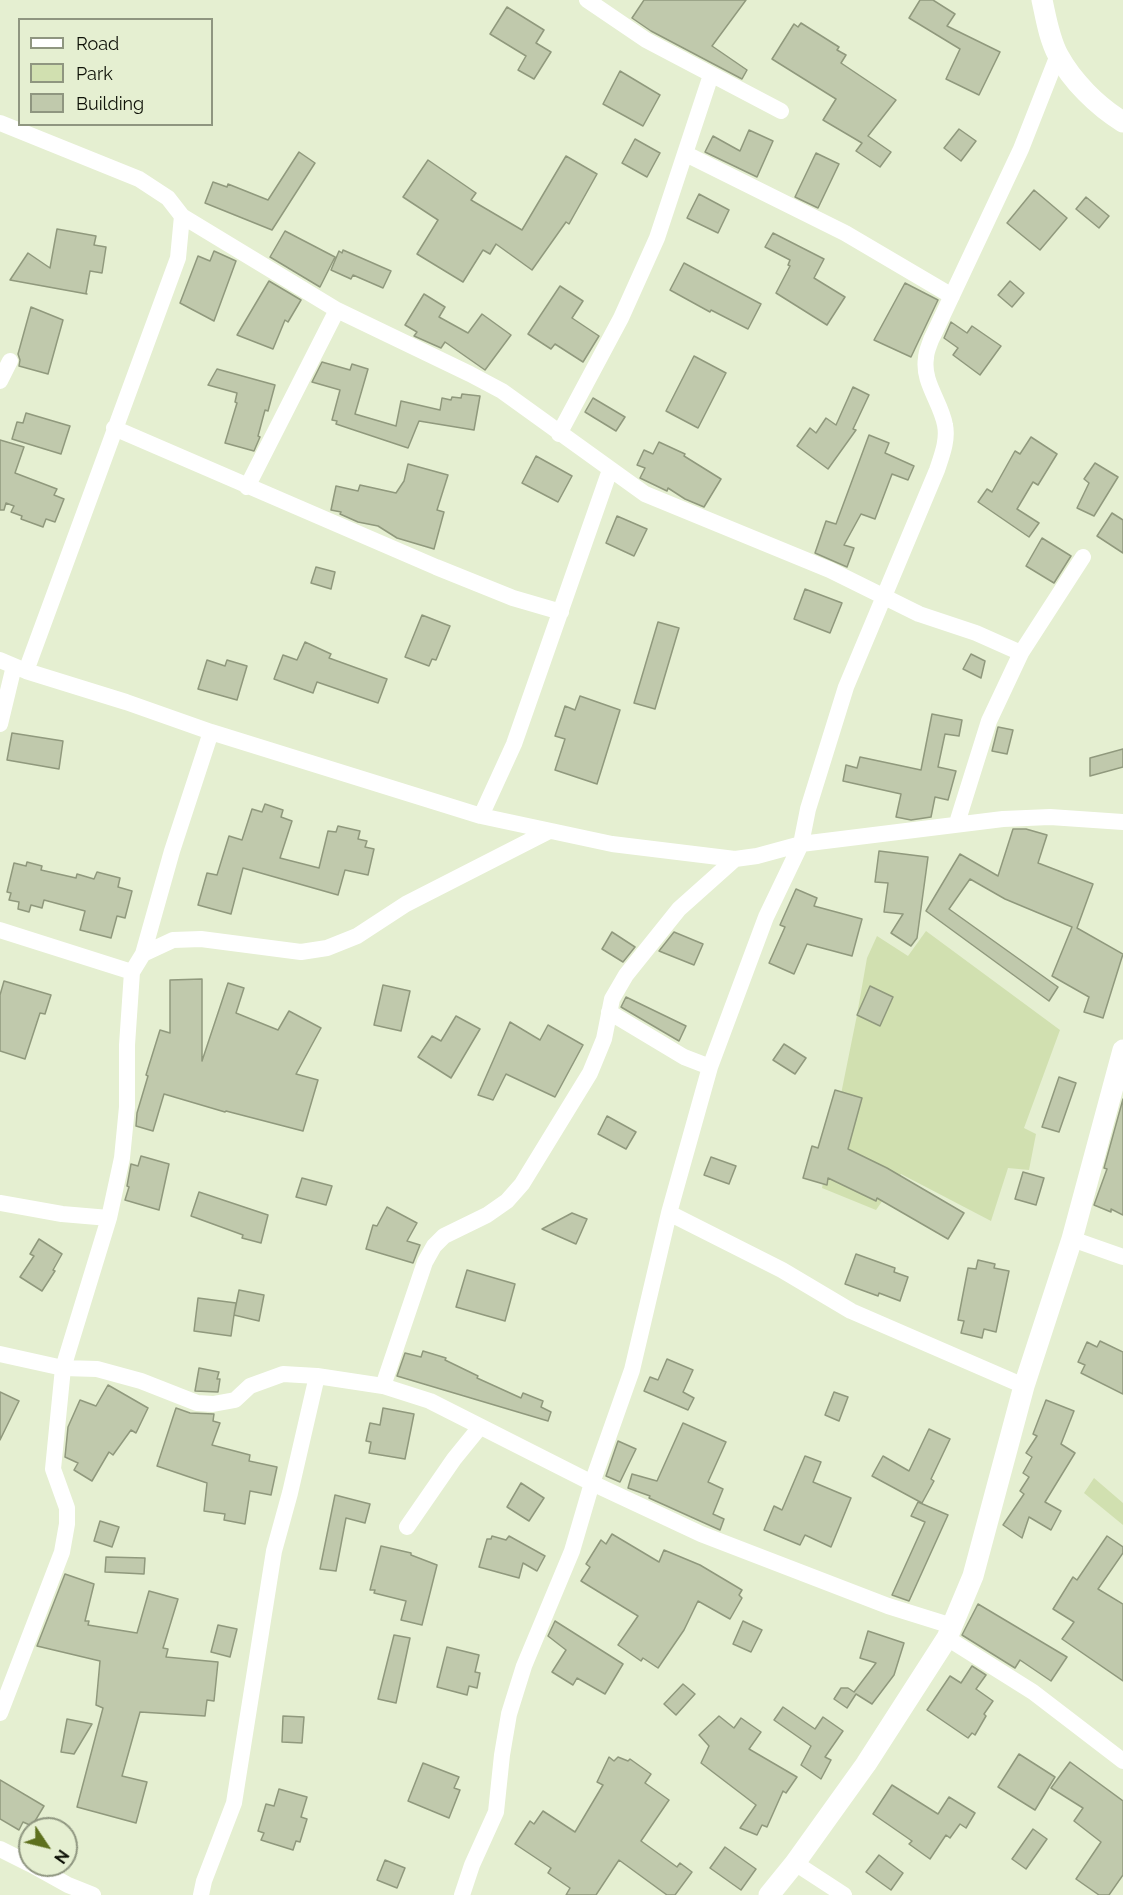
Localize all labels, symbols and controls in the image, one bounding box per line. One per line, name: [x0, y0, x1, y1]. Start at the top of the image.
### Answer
legend: [18, 18, 213, 126]
text: Road: [76, 33, 119, 54]
text: Park: [76, 63, 113, 84]
text: Building: [76, 93, 144, 114]
north arrow: [18, 1817, 78, 1877]
text: N: [50, 1846, 73, 1867]

